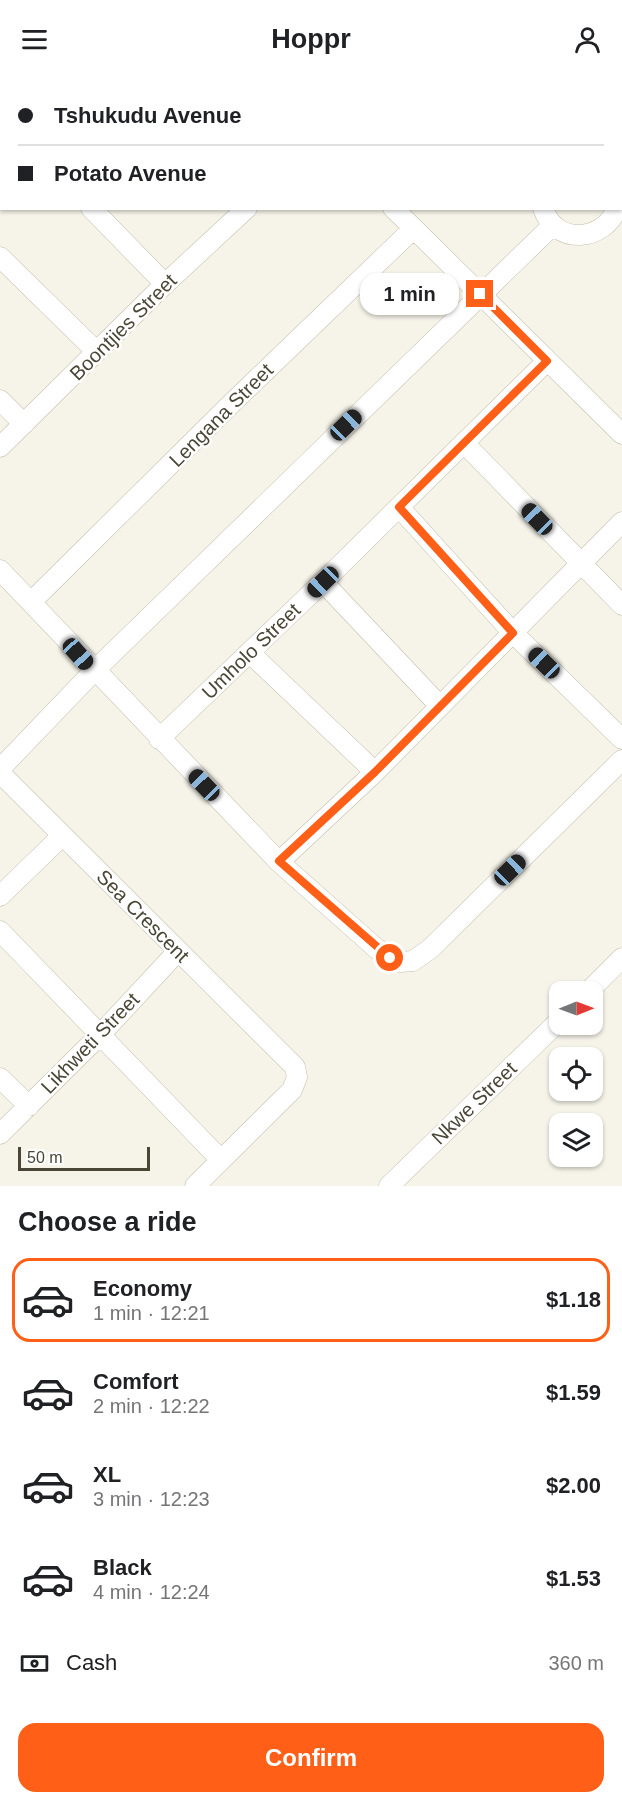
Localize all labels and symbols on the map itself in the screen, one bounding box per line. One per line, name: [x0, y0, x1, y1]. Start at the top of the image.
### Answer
street label: Boontjies Street: [65, 269, 181, 385]
callout: 1 min: [360, 273, 459, 315]
route end: [466, 280, 493, 307]
street label: Lengana Street: [165, 359, 277, 471]
car: [327, 406, 365, 444]
car: [518, 500, 556, 538]
car: [304, 563, 342, 601]
street label: Umholo Street: [197, 598, 305, 703]
car: [59, 635, 97, 673]
car: [525, 644, 563, 682]
car: [185, 766, 223, 804]
car: [491, 851, 529, 889]
street label: Sea Crescent: [92, 865, 194, 967]
route start: [376, 944, 403, 971]
north arrow: [549, 981, 603, 1035]
street label: Likhweti Street: [37, 988, 144, 1098]
street label: Nkwe Street: [427, 1057, 521, 1149]
scale bar: [18, 1144, 150, 1172]

